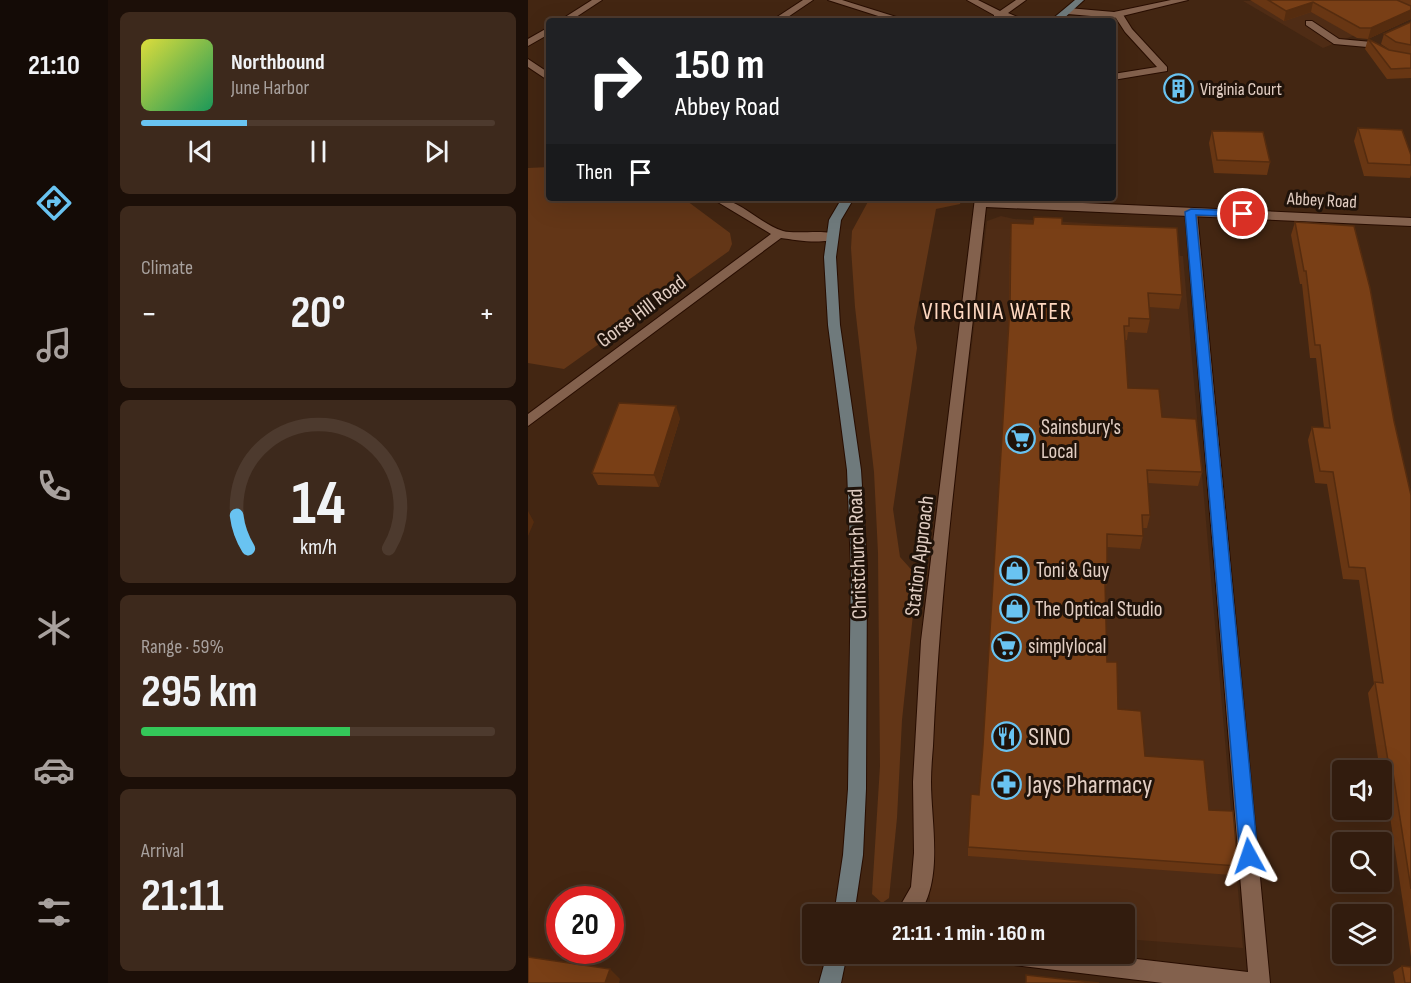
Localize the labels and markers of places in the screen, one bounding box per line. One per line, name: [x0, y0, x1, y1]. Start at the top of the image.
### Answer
building icon: Virginia Court: [1163, 73, 1195, 105]
place label: Virginia Court: [1200, 79, 1282, 100]
pin: [1217, 188, 1268, 239]
place label: Sainsbury's Local: [1041, 415, 1121, 464]
supermarket icon: Sainsbury's Local: [1004, 423, 1036, 455]
shop icon: Toni & Guy: [999, 554, 1031, 586]
place label: Toni & Guy: [1036, 558, 1109, 583]
shop icon: The Optical Studio: [998, 593, 1030, 625]
place label: The Optical Studio: [1035, 597, 1162, 622]
supermarket icon: simplylocal: [991, 630, 1023, 662]
place label: simplylocal: [1028, 634, 1106, 659]
restaurant icon: SINO: [991, 720, 1023, 752]
place label: SINO: [1028, 722, 1070, 753]
pharmacy icon: Jays Pharmacy: [990, 768, 1022, 800]
place label: Jays Pharmacy: [1026, 770, 1152, 801]

